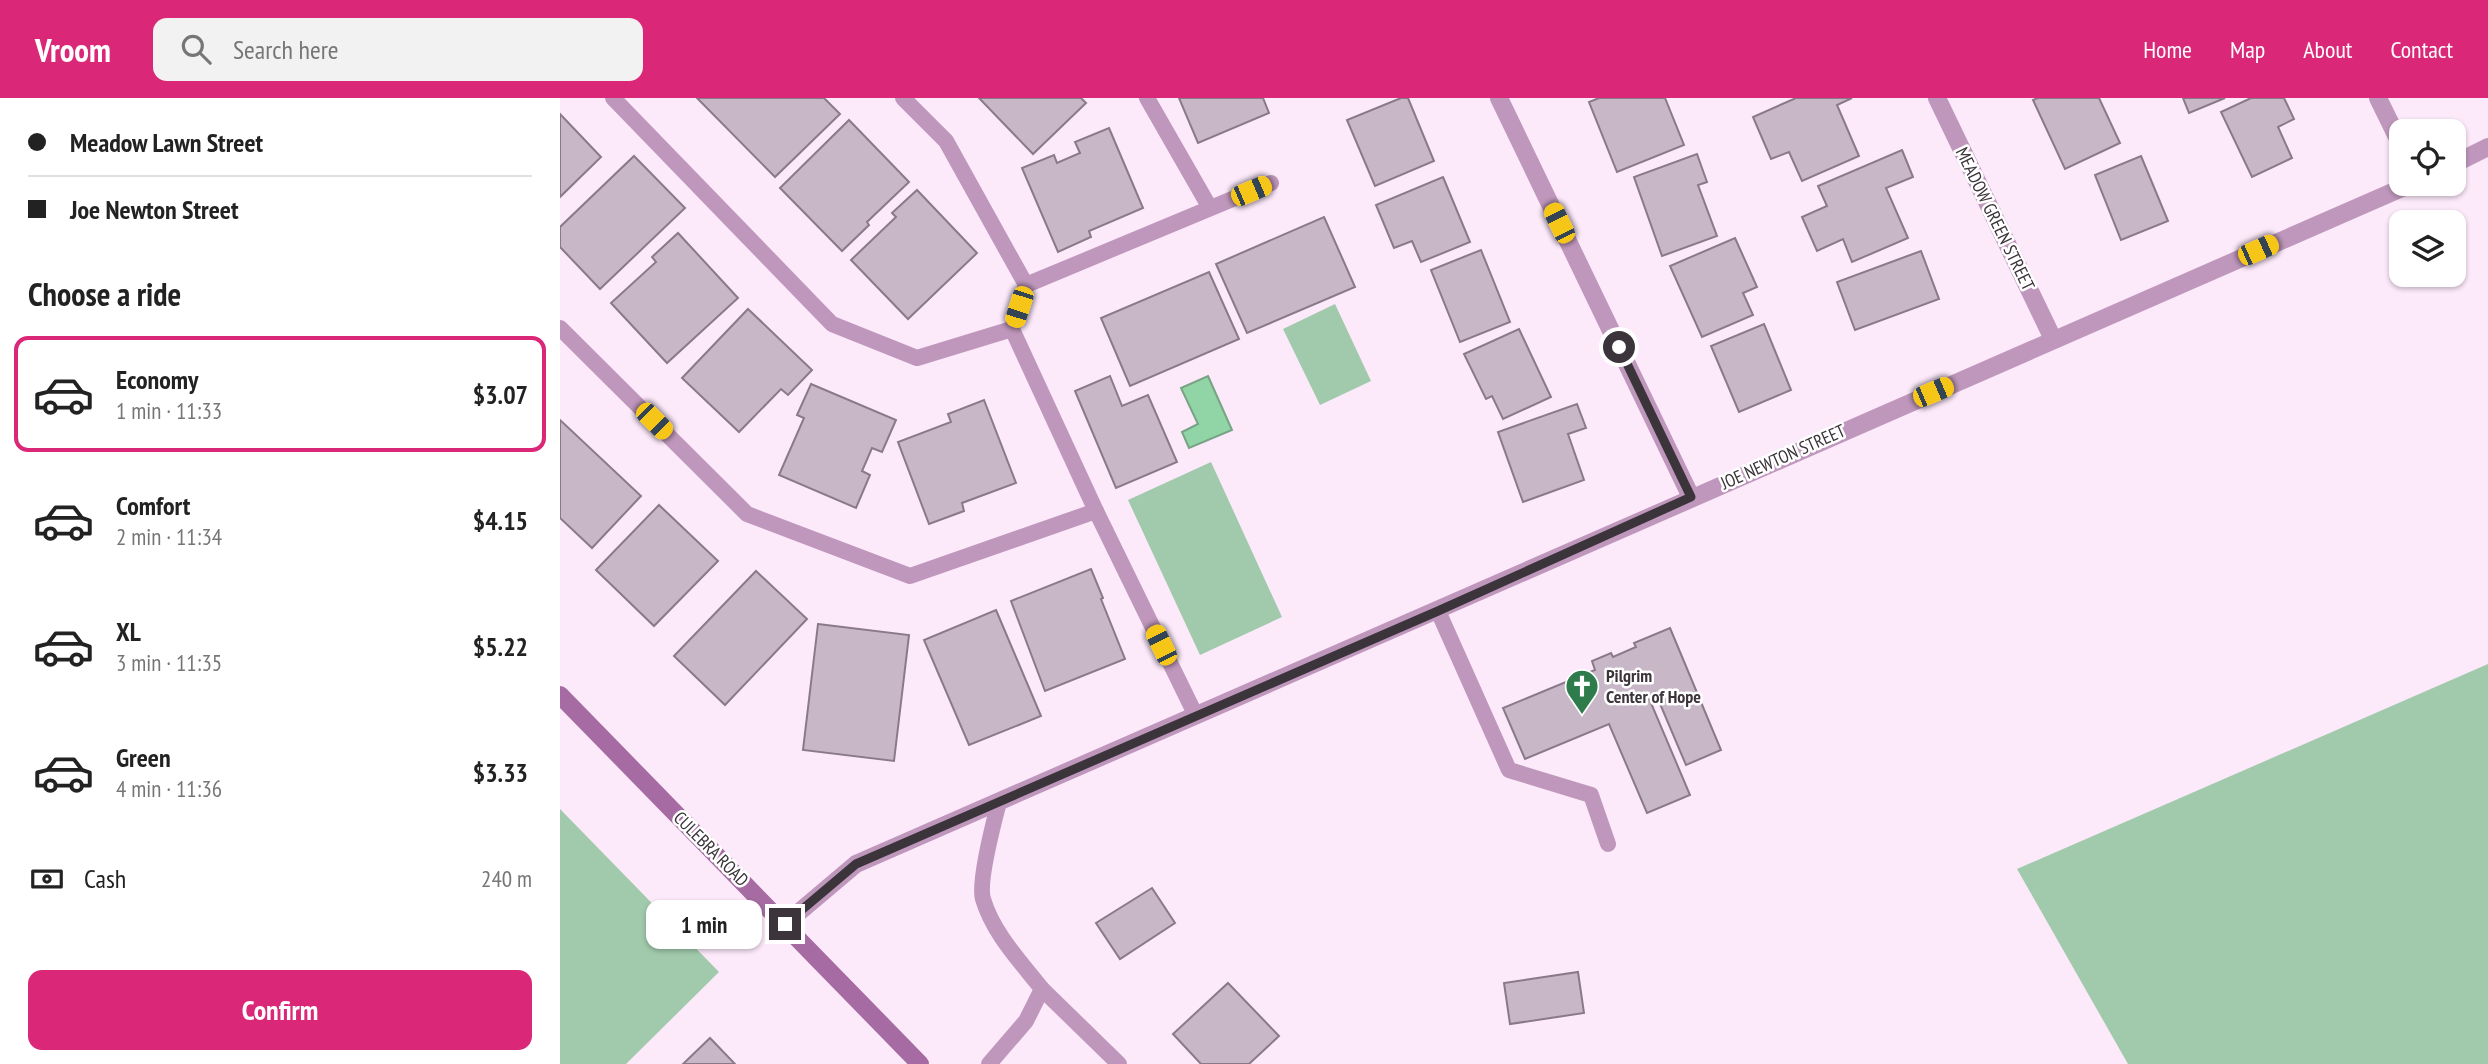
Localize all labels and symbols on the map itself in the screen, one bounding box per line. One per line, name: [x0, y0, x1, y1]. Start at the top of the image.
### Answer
street label: MEADOW GREEN STREET: [1951, 143, 2040, 294]
car: [1228, 173, 1275, 209]
car: [1541, 200, 1578, 246]
car: [2235, 232, 2282, 268]
car: [1003, 284, 1036, 330]
route start: [1603, 331, 1635, 363]
car: [1910, 374, 1957, 410]
car: [632, 399, 677, 443]
street label: JOE NEWTON STREET: [1716, 419, 1849, 495]
car: [1143, 622, 1180, 668]
place label: Pilgrim Center of Hope: [1606, 664, 1701, 708]
church icon: Pilgrim Center of Hope: [1563, 667, 1601, 716]
street label: CULEBRA ROAD: [669, 806, 754, 891]
callout: 1 min: [645, 900, 761, 948]
route end: [769, 908, 801, 940]

